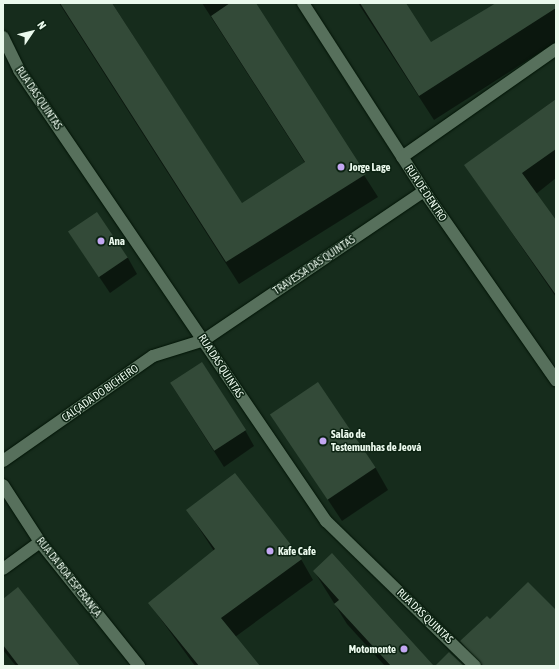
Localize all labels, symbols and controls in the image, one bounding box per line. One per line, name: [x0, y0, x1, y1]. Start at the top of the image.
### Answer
north arrow: [12, 12, 52, 52]
text: N: [35, 19, 49, 31]
street label: RUA DAS QUINTAS: [13, 64, 65, 132]
place label: Jorge Lage: [349, 160, 390, 174]
marker: Jorge Lage: [336, 162, 346, 172]
street label: RUA DE DENTRO: [402, 162, 450, 224]
street label: TRAVESSA DAS QUINTAS: [271, 233, 357, 297]
place label: Ana: [109, 234, 125, 248]
marker: Ana: [96, 236, 106, 246]
street label: RUA DAS QUINTAS: [196, 332, 246, 400]
street label: CALÇADA DO BICHEIRO: [59, 362, 141, 424]
place label: Salão de Testemunhas de Jeová: [331, 428, 421, 454]
marker: Salão de Testemunhas de Jeová: [318, 436, 328, 446]
street label: RUA DA BOA ESPERANÇA: [34, 534, 104, 620]
place label: Kafe Cafe: [278, 544, 316, 558]
marker: Kafe Cafe: [265, 546, 275, 556]
street label: RUA DAS QUINTAS: [394, 586, 456, 646]
place label: Motomonte: [349, 642, 396, 656]
marker: Motomonte: [399, 644, 409, 654]

